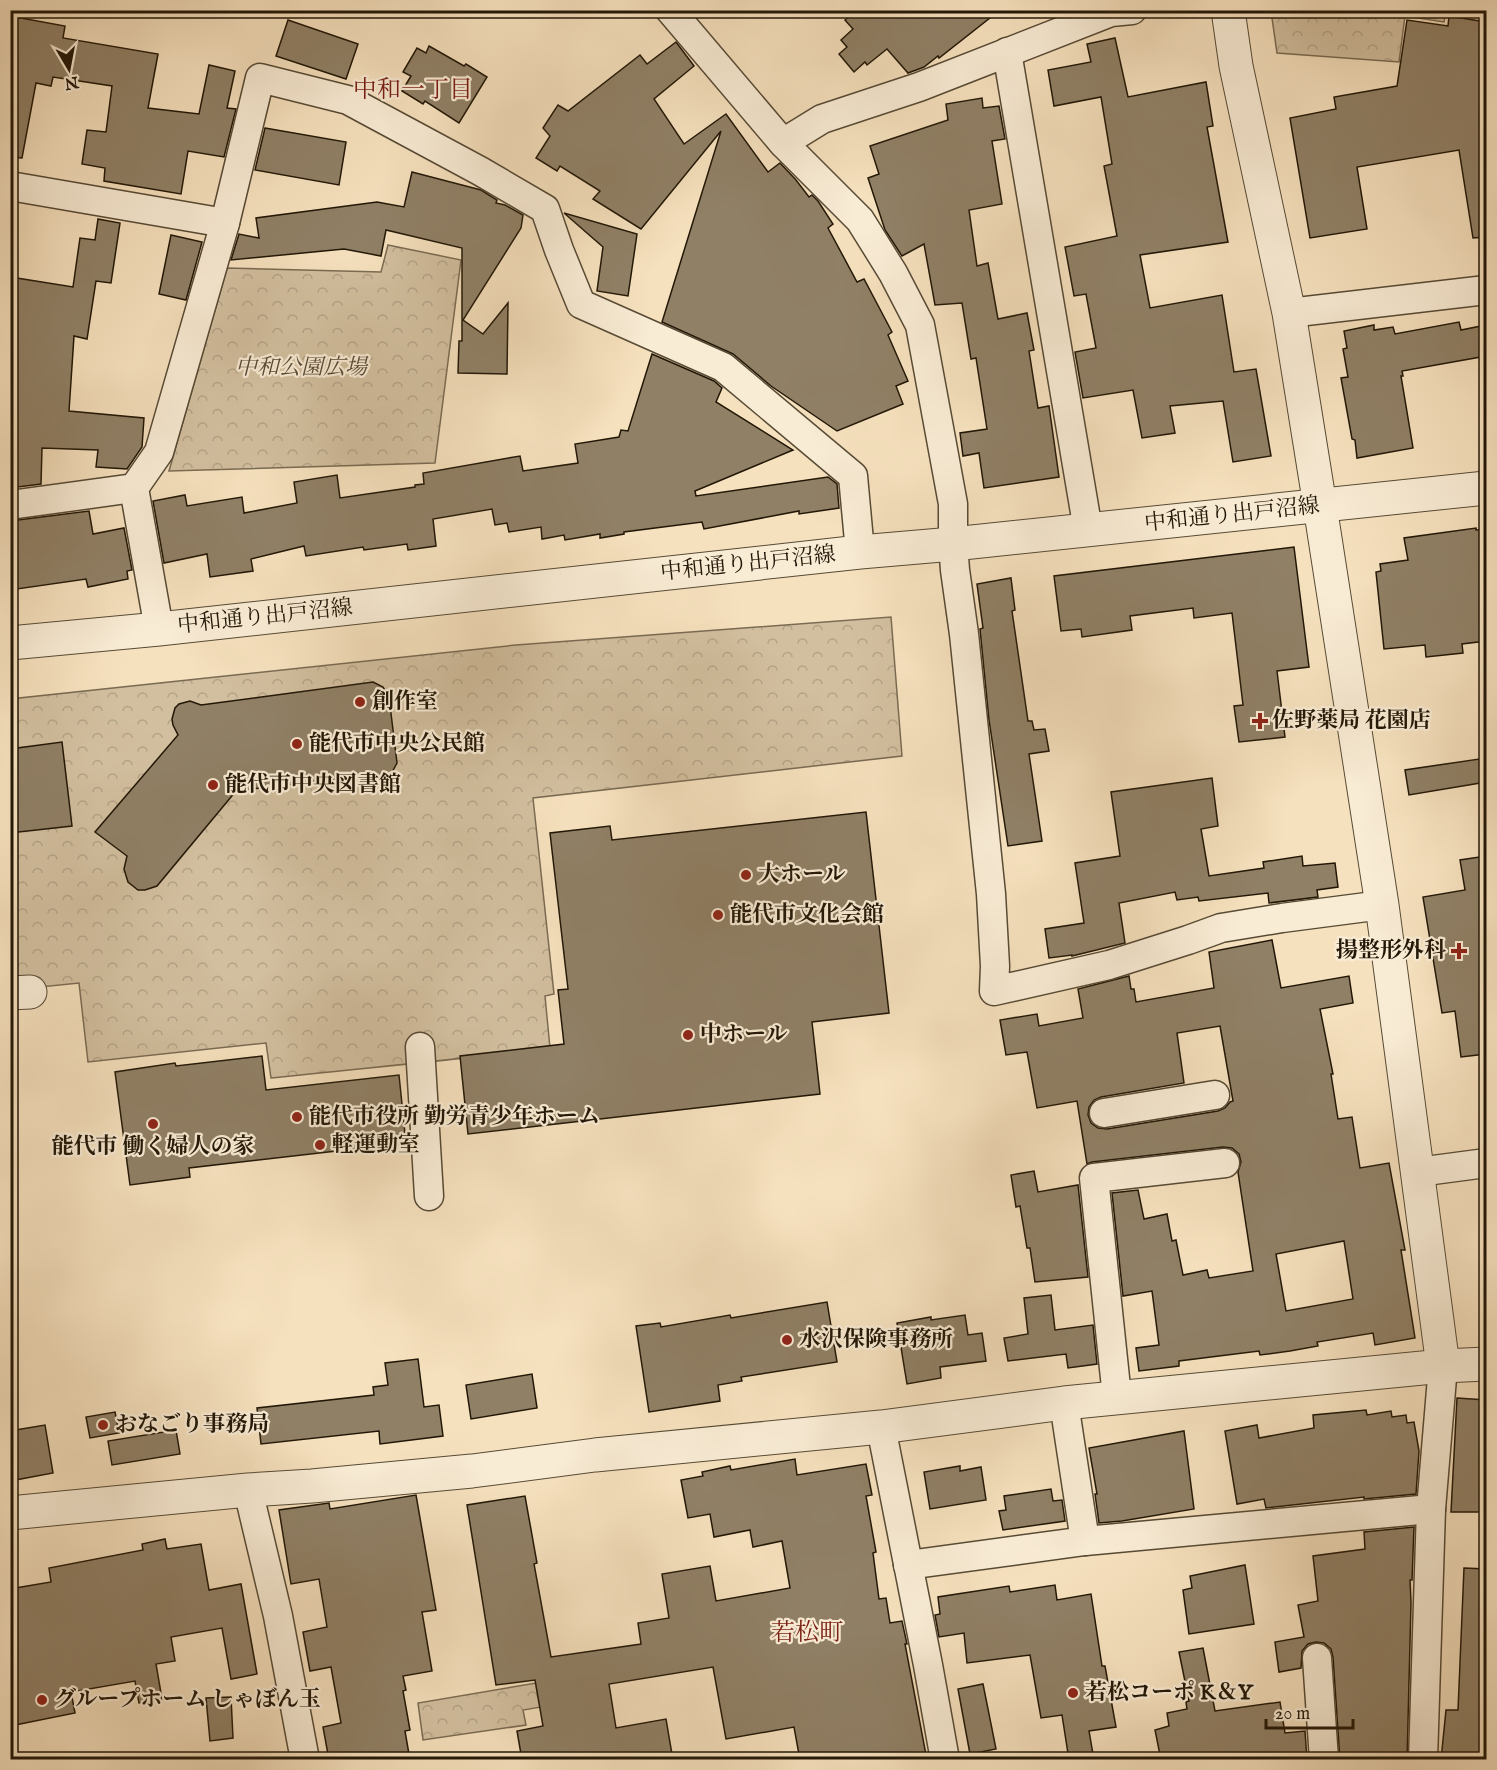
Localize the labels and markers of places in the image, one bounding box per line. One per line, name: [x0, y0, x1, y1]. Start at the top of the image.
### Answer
place label: 創作室: [372, 688, 438, 716]
marker: 創作室: [353, 695, 367, 709]
place label: 佐野薬局 花園店: [1272, 707, 1431, 735]
marker: 佐野薬局 花園店: [1253, 714, 1267, 728]
place label: 能代市中央公民館: [309, 730, 485, 758]
marker: 能代市中央公民館: [290, 737, 304, 751]
place label: 能代市中央図書館: [225, 771, 401, 799]
marker: 能代市中央図書館: [206, 778, 220, 792]
place label: 大ホール: [758, 861, 846, 889]
marker: 大ホール: [739, 868, 753, 882]
place label: 能代市文化会館: [730, 901, 884, 929]
marker: 能代市文化会館: [711, 908, 725, 922]
place label: 揚整形外科: [1336, 937, 1446, 965]
marker: 揚整形外科: [1450, 942, 1468, 960]
place label: 中ホール: [700, 1021, 788, 1049]
marker: 中ホール: [681, 1028, 695, 1042]
place label: 能代市役所 勤労青少年ホーム: [309, 1103, 600, 1131]
marker: 能代市役所 勤労青少年ホーム: [290, 1110, 304, 1124]
marker: 能代市 働く婦人の家: [146, 1117, 160, 1131]
place label: 軽運動室: [332, 1131, 420, 1159]
place label: 能代市 働く婦人の家: [52, 1133, 254, 1161]
marker: 軽運動室: [313, 1138, 327, 1152]
place label: 水沢保険事務所: [799, 1326, 953, 1354]
marker: 水沢保険事務所: [780, 1333, 794, 1347]
place label: おなごり事務局: [115, 1411, 269, 1439]
marker: おなごり事務局: [96, 1418, 110, 1432]
place label: 若松コーポ K＆Y: [1085, 1679, 1255, 1707]
place label: グループホーム しゃぼん玉: [54, 1686, 321, 1714]
marker: 若松コーポ K＆Y: [1066, 1686, 1080, 1700]
marker: グループホーム しゃぼん玉: [35, 1693, 49, 1707]

